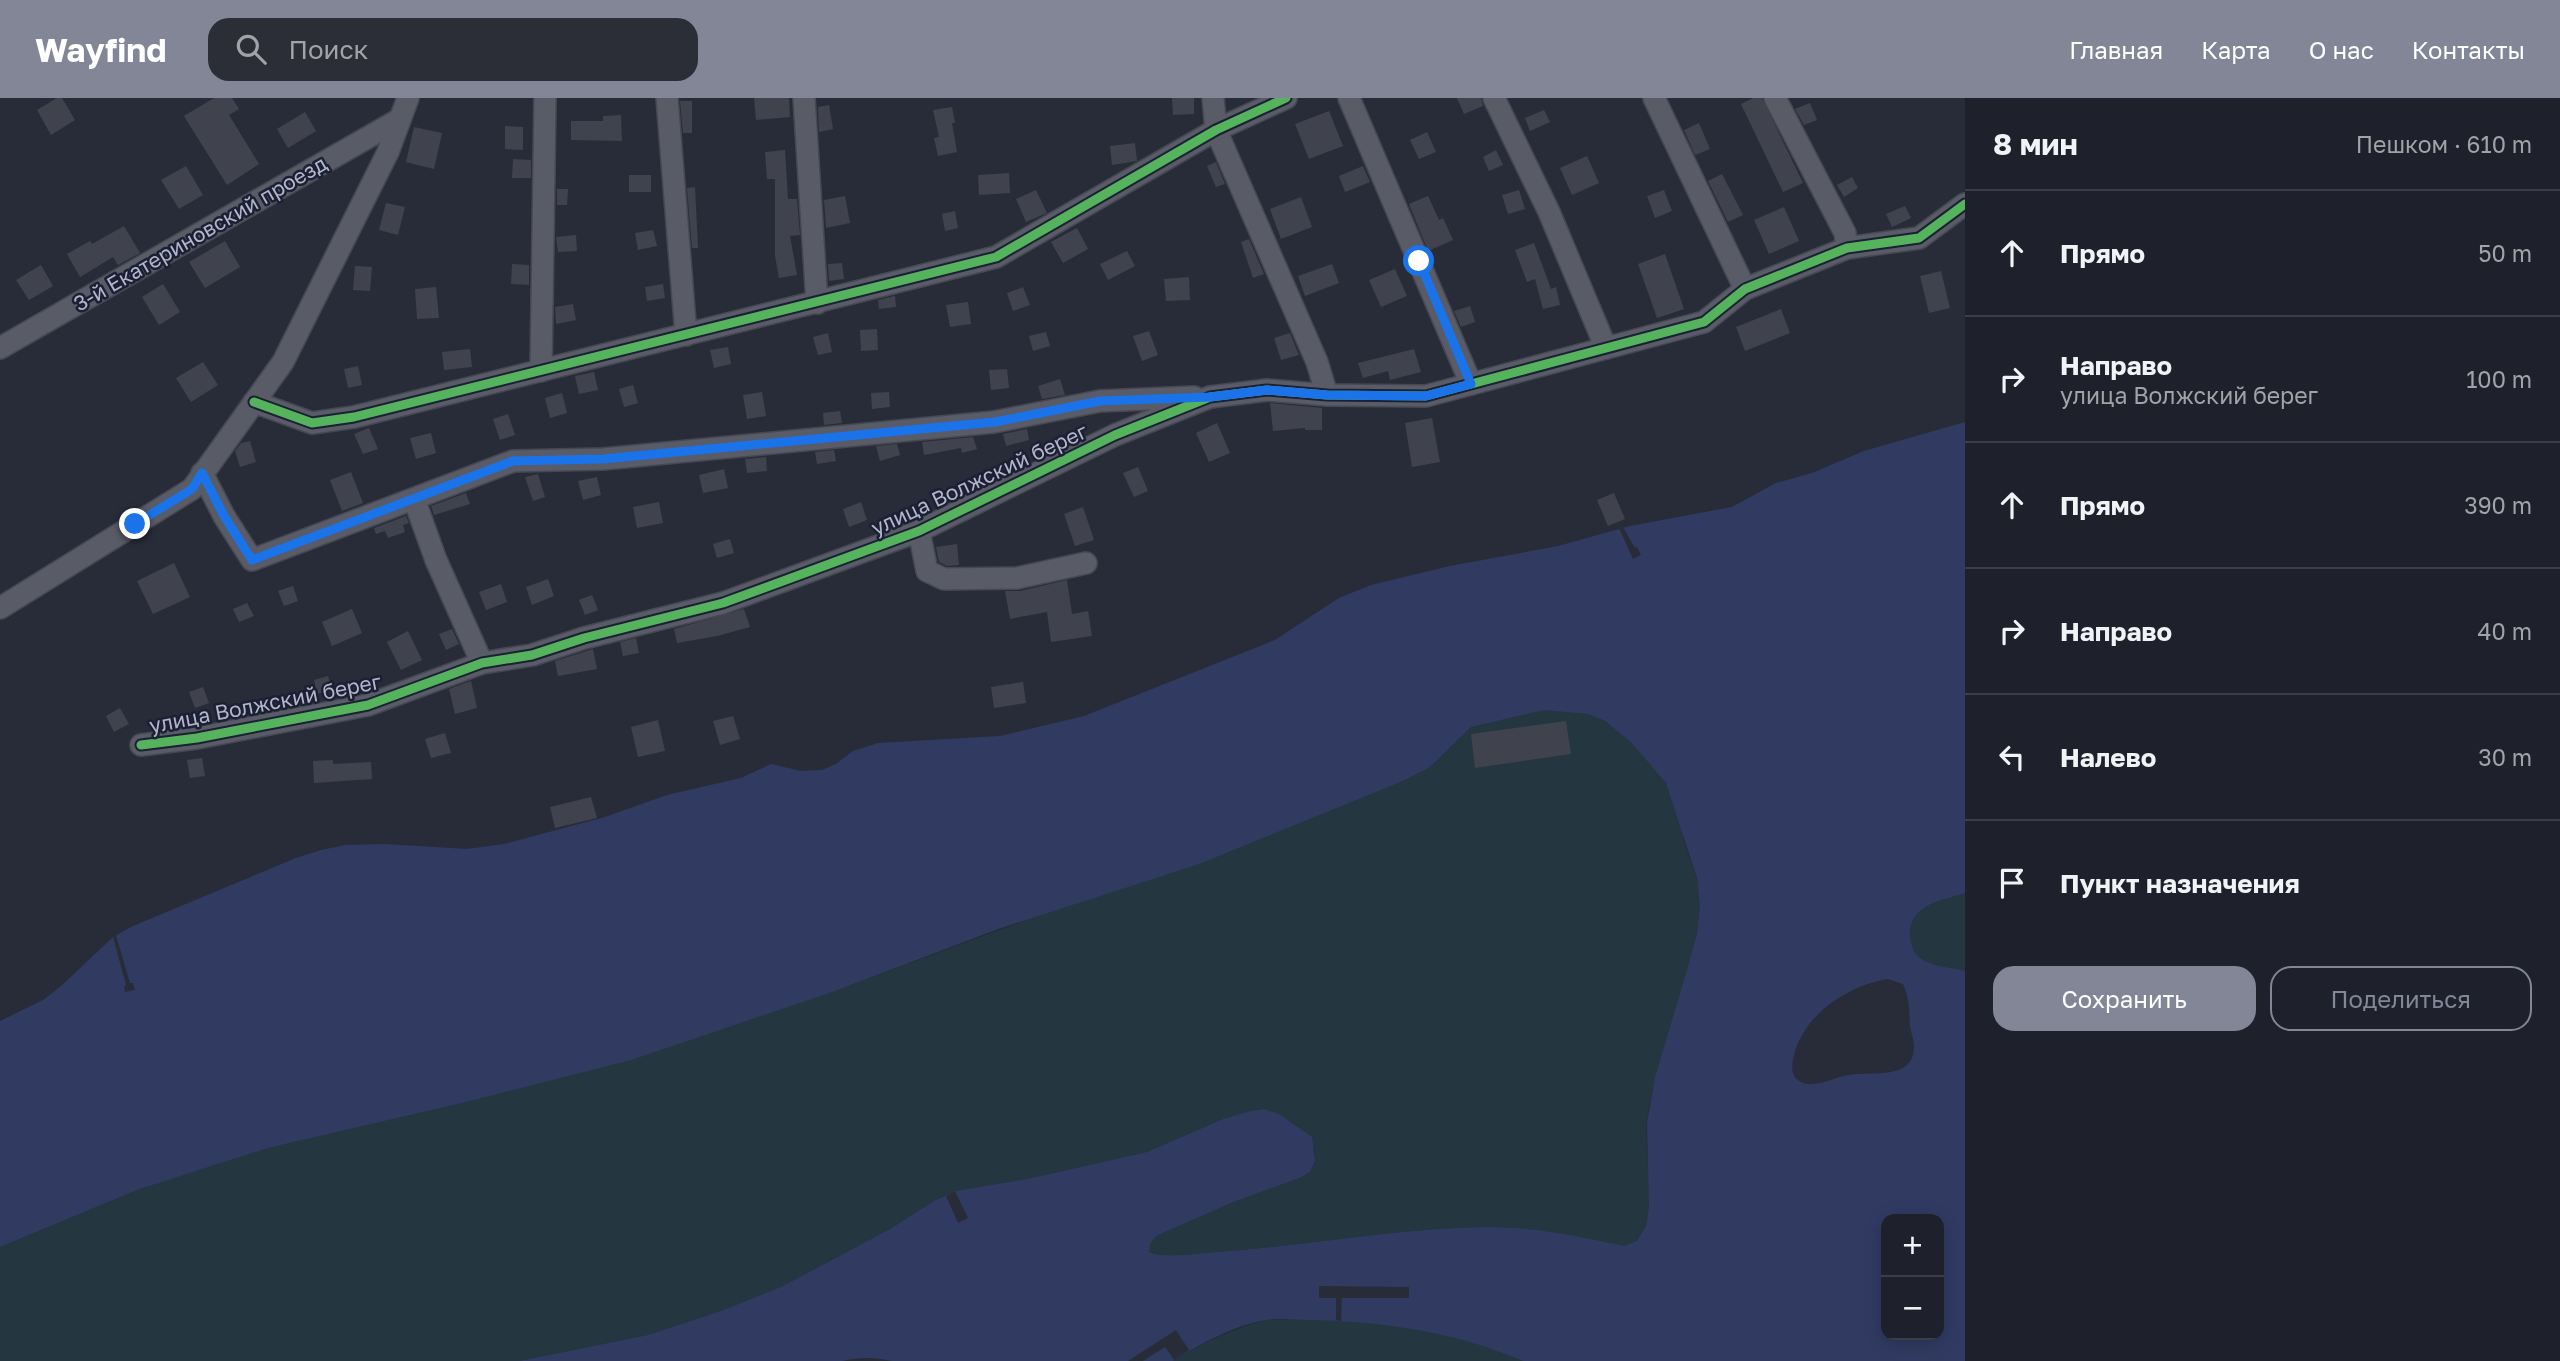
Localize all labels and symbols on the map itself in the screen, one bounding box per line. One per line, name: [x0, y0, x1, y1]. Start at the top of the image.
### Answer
street label: 3-й Екатериновский проезд: [69, 150, 332, 316]
route start: [1403, 245, 1434, 276]
street label: улица Волжский берег: [867, 417, 1092, 541]
route end: [119, 508, 150, 539]
street label: улица Волжский берег: [147, 668, 384, 738]

